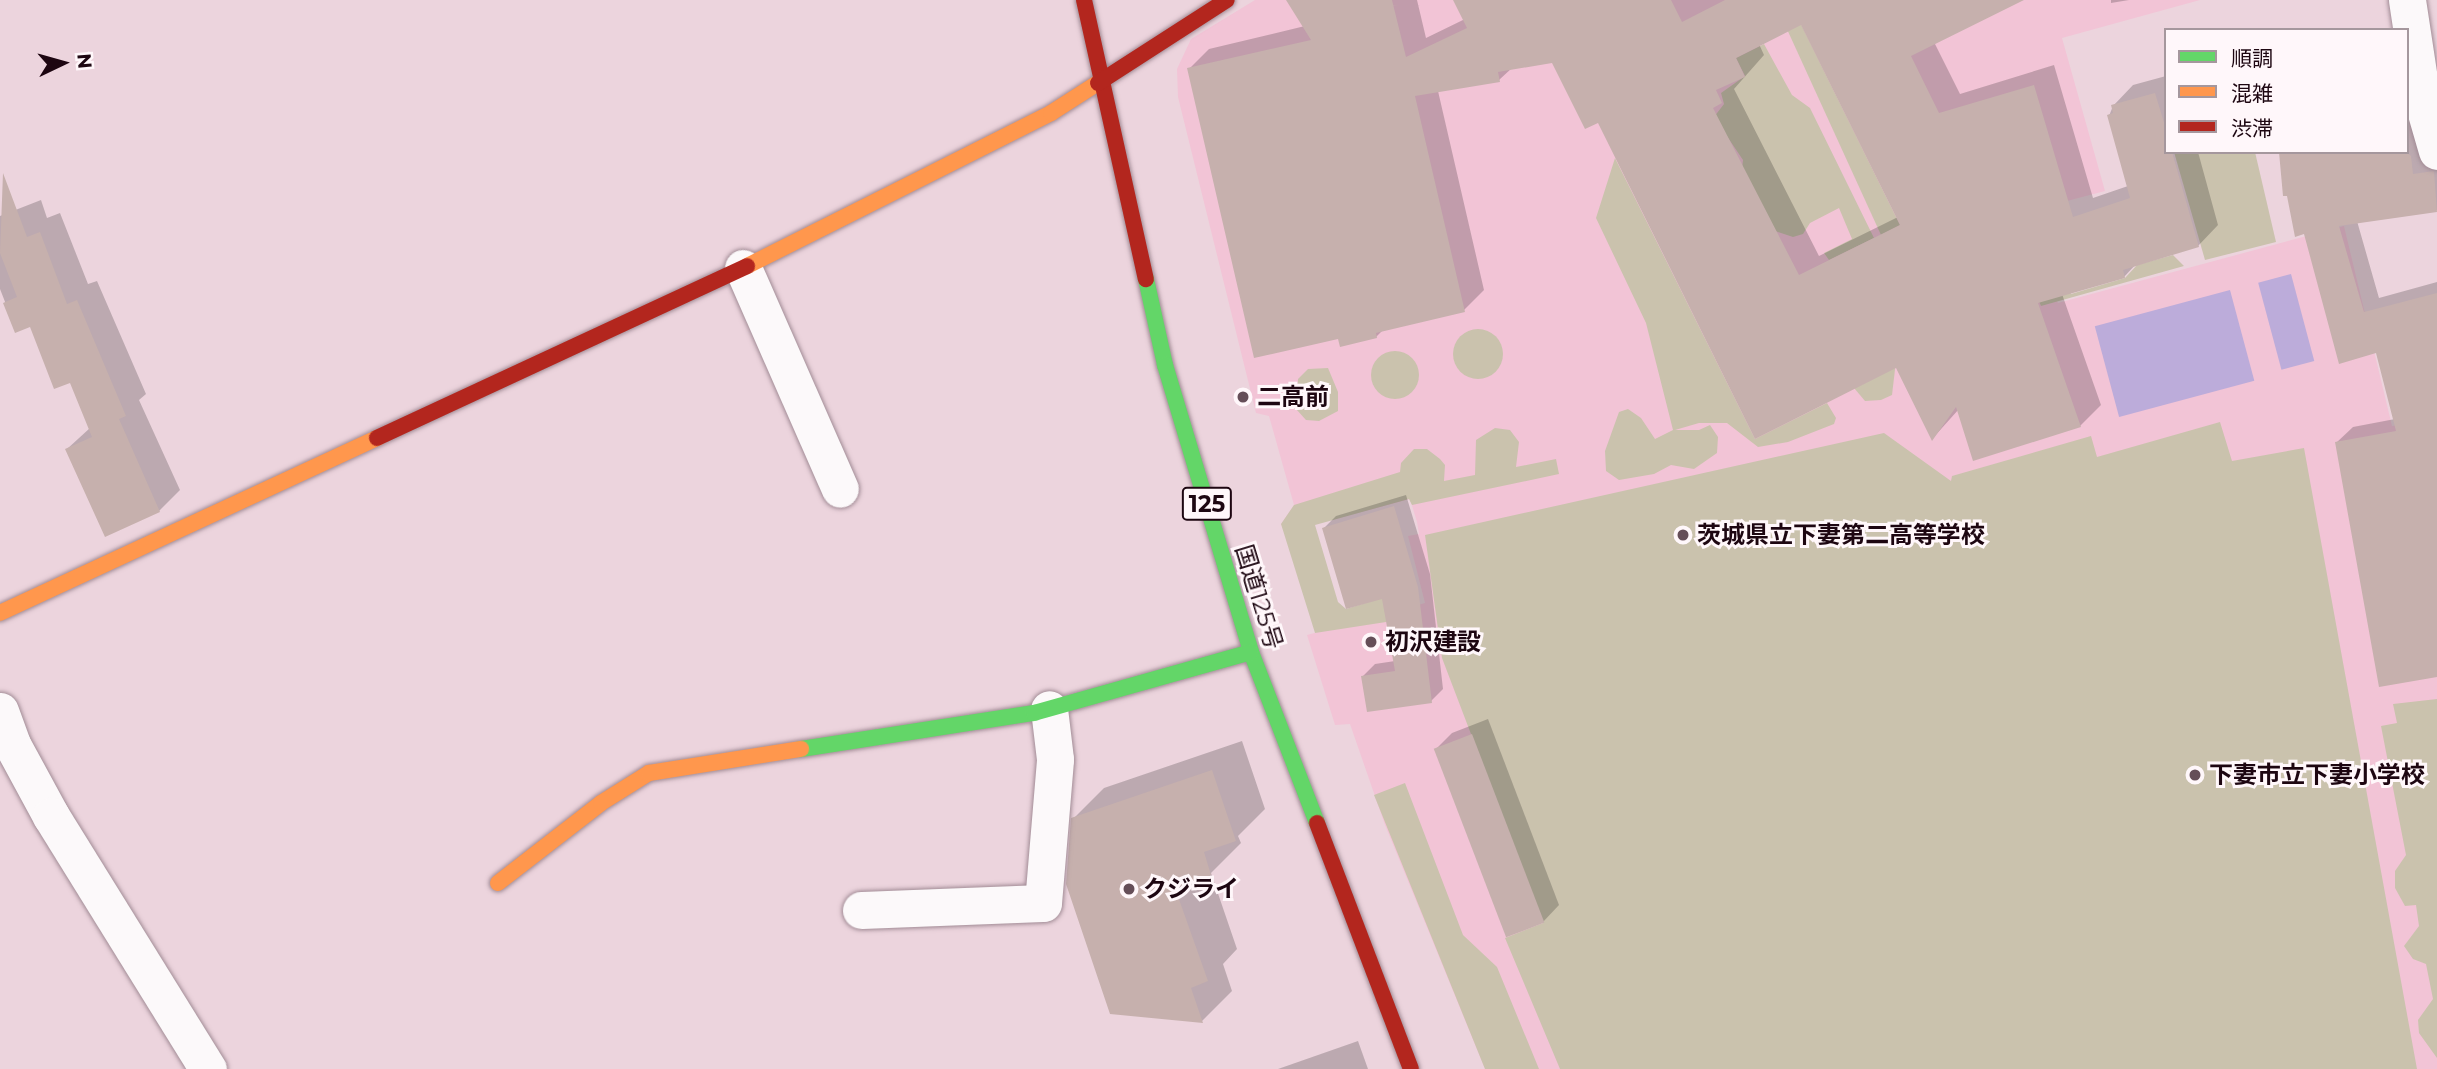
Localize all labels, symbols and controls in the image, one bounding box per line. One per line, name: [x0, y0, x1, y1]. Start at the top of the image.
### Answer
north arrow: [28, 28, 98, 98]
legend: [2164, 28, 2409, 154]
text: 順調: [2231, 46, 2273, 71]
text: N: [72, 52, 97, 70]
text: 混雑: [2231, 81, 2273, 106]
text: 渋滞: [2231, 116, 2273, 141]
place label: 二高前: [1257, 383, 1329, 411]
marker: 二高前: [1235, 389, 1251, 405]
road number: 125: [1181, 484, 1233, 524]
place label: 茨城県立下妻第二高等学校: [1697, 521, 1985, 549]
marker: 茨城県立下妻第二高等学校: [1675, 527, 1691, 543]
street label: 国道125号: [1229, 541, 1289, 653]
place label: 初沢建設: [1385, 628, 1481, 656]
marker: 初沢建設: [1363, 634, 1379, 650]
place label: 下妻市立下妻小学校: [2209, 761, 2425, 789]
marker: 下妻市立下妻小学校: [2187, 767, 2203, 783]
place label: クジライ: [1143, 875, 1239, 903]
marker: クジライ: [1121, 881, 1137, 897]

